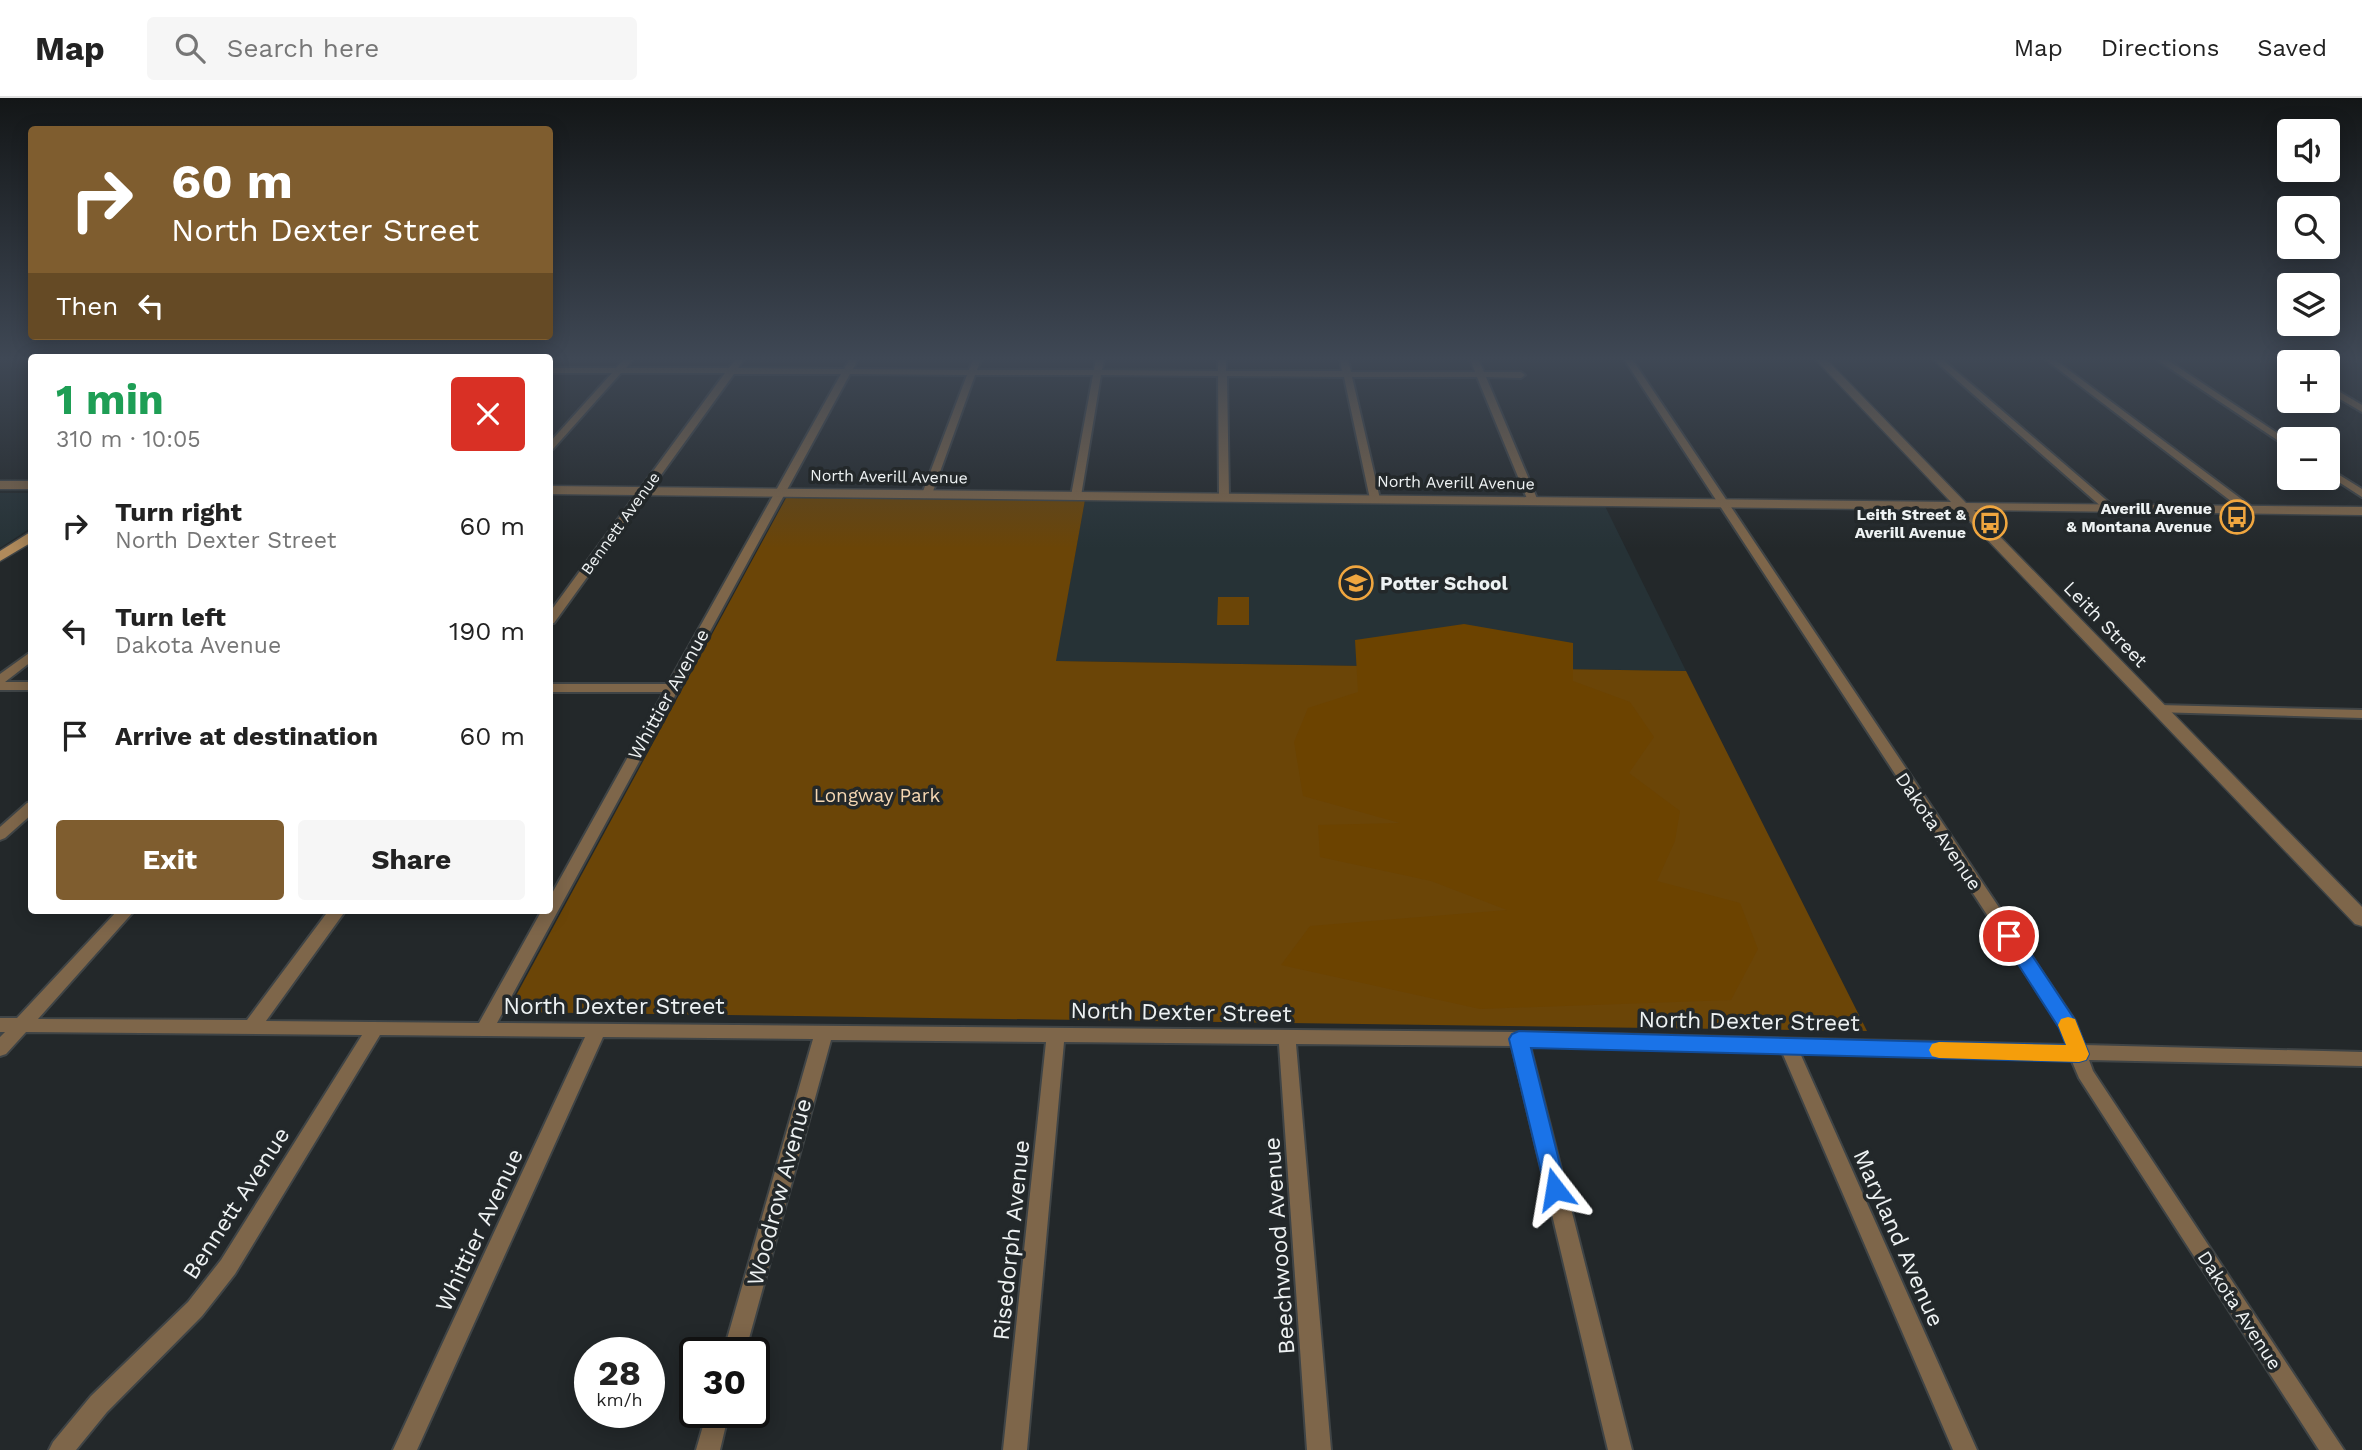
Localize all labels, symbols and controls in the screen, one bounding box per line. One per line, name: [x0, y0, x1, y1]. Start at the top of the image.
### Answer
search box: [147, 17, 637, 80]
text: Map: [35, 29, 105, 68]
icon: search: [171, 29, 209, 67]
text: Search here: [227, 33, 379, 63]
text: Map: [2014, 34, 2063, 62]
text: Directions: [2101, 34, 2219, 62]
text: Saved: [2257, 34, 2327, 62]
map controls: [2277, 119, 2340, 490]
button: sound: [2277, 119, 2340, 182]
text: 60 m: [171, 152, 293, 210]
icon: right: [56, 154, 147, 245]
button: search: [2277, 196, 2340, 259]
text: North Dexter Street: [171, 211, 479, 249]
button: layers: [2277, 273, 2340, 336]
icon: left: [132, 287, 170, 325]
text: Then: [56, 291, 118, 321]
button: +: [2277, 350, 2340, 413]
text: 1 min: [56, 375, 164, 424]
button: close: [451, 377, 525, 451]
text: 310 m · 10:05: [56, 426, 201, 453]
button: −: [2277, 427, 2340, 490]
street label: North Averill Avenue: [810, 466, 968, 487]
street label: Bennett Avenue: [577, 468, 664, 578]
street label: North Averill Avenue: [1377, 472, 1535, 493]
text: Turn right: [115, 497, 242, 527]
bus stop icon: Averill Avenue & Montana Avenue: [2218, 498, 2256, 536]
place label: Averill Avenue & Montana Avenue: [2066, 499, 2212, 536]
bus stop icon: Leith Street & Averill Avenue: [1971, 504, 2009, 542]
place label: Leith Street & Averill Avenue: [1855, 505, 1967, 542]
icon: right: [56, 507, 94, 545]
text: 60 m: [459, 511, 525, 541]
text: North Dexter Street: [115, 527, 336, 554]
school or university icon: Potter School: [1337, 564, 1375, 602]
place label: Potter School: [1380, 572, 1508, 595]
street label: Leith Street: [2059, 577, 2152, 672]
text: Turn left: [115, 602, 226, 632]
icon: left: [56, 612, 94, 650]
text: 190 m: [449, 616, 525, 646]
street label: Whittier Avenue: [623, 625, 714, 764]
text: Dakota Avenue: [115, 632, 281, 659]
icon: arrive: [56, 717, 94, 755]
text: Arrive at destination: [115, 721, 378, 751]
text: 60 m: [459, 721, 525, 751]
street label: Dakota Avenue: [1891, 768, 1987, 895]
park label: Longway Park: [814, 784, 941, 807]
button: Exit: [56, 820, 284, 900]
button: Share: [298, 820, 525, 900]
pin: [1979, 906, 2039, 966]
icon: arrive: [1990, 917, 2028, 955]
street label: North Dexter Street: [503, 993, 725, 1020]
street label: North Dexter Street: [1070, 997, 1292, 1028]
street label: North Dexter Street: [1638, 1006, 1860, 1037]
street label: Woodrow Avenue: [741, 1096, 817, 1289]
street label: Bennett Avenue: [177, 1122, 296, 1284]
street label: Beechwood Avenue: [1258, 1136, 1301, 1355]
street label: Risedorph Avenue: [988, 1139, 1035, 1342]
street label: Whittier Avenue: [430, 1144, 529, 1316]
street label: Maryland Avenue: [1847, 1146, 1950, 1331]
position arrow: [1518, 1152, 1592, 1226]
street label: Dakota Avenue: [2193, 1246, 2287, 1374]
speed limit sign: 30: [679, 1337, 770, 1428]
text: 28: [598, 1352, 641, 1394]
text: km/h: [596, 1389, 643, 1410]

